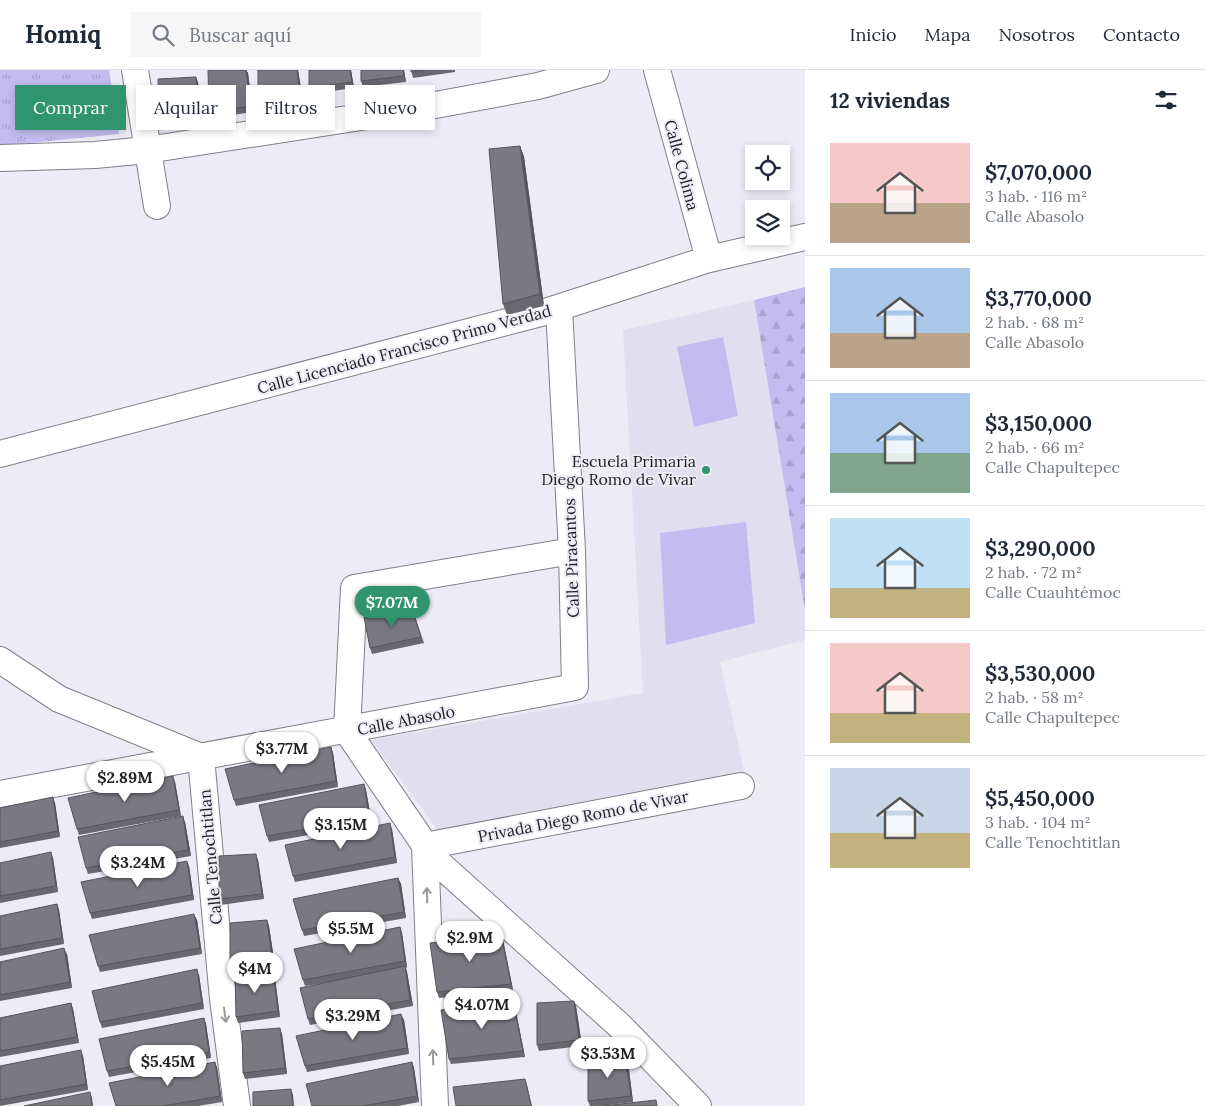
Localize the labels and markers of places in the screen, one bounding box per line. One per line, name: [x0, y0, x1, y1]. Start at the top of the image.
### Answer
place label: Escuela Primaria Diego Romo de Vivar: [541, 451, 696, 489]
marker: Escuela Primaria Diego Romo de Vivar: [700, 464, 712, 476]
pin: $7.07M: [351, 586, 433, 628]
pin: $3.77M: [241, 732, 323, 774]
pin: $2.89M: [84, 760, 166, 803]
pin: $3.15M: [300, 808, 382, 850]
pin: $3.24M: [97, 846, 179, 888]
pin: $5.5M: [316, 912, 386, 954]
pin: $2.9M: [435, 920, 505, 963]
pin: $4M: [231, 952, 279, 994]
pin: $4.07M: [441, 988, 523, 1030]
pin: $3.29M: [312, 998, 394, 1041]
pin: $3.53M: [567, 1036, 649, 1079]
pin: $5.45M: [127, 1044, 209, 1087]

